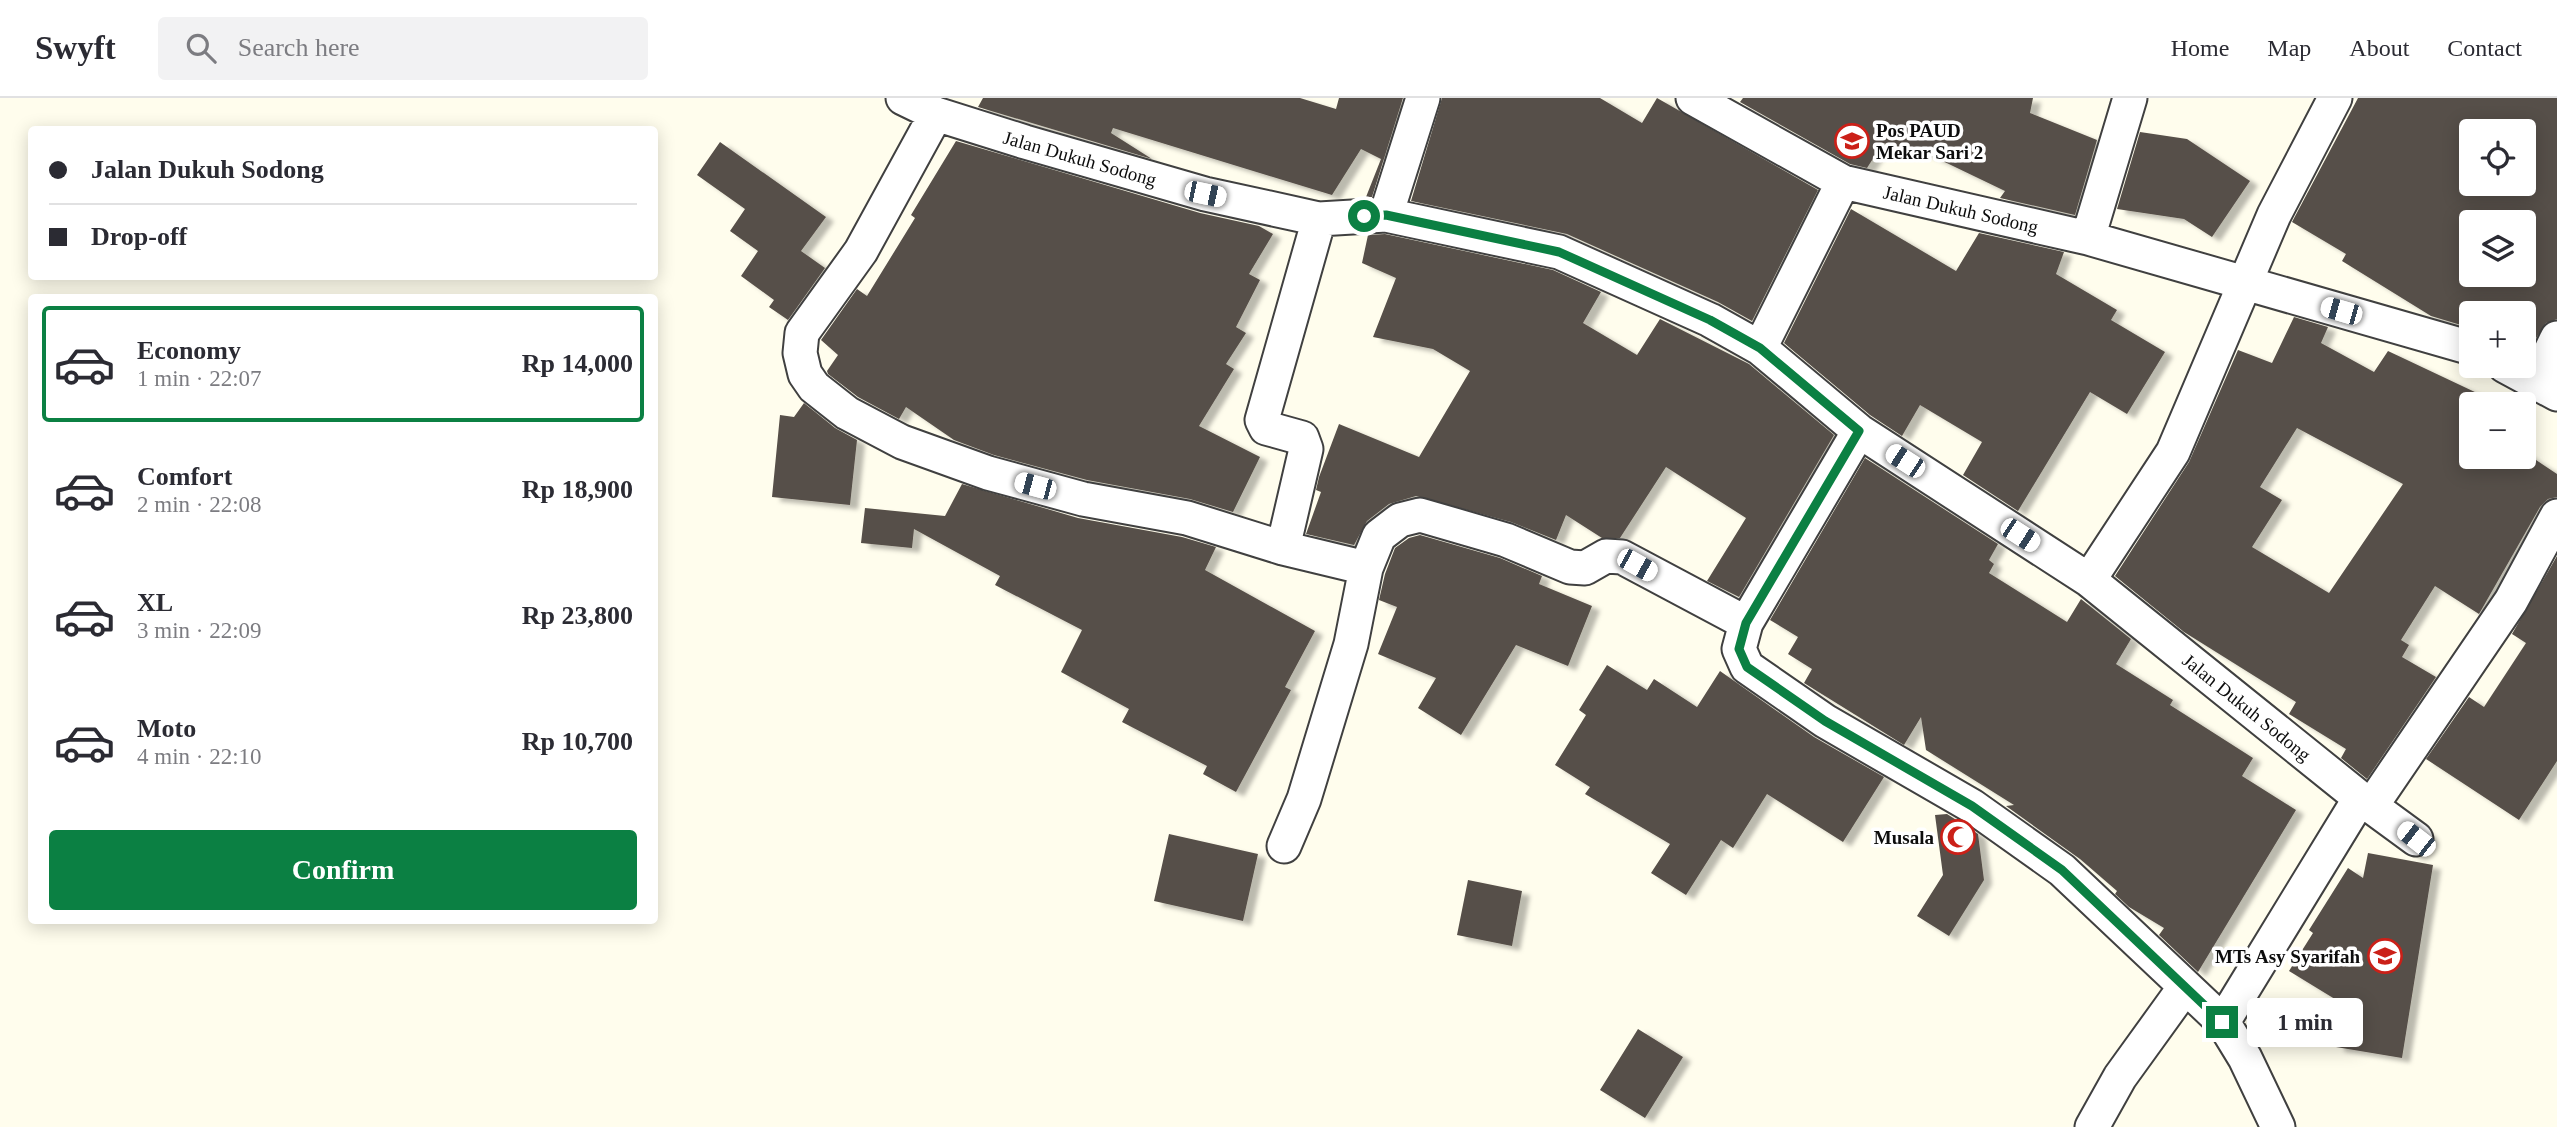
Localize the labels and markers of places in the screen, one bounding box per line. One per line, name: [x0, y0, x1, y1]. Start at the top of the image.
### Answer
place label: Pos PAUD Mekar Sari 2: [1876, 120, 1983, 163]
school or university icon: Pos PAUD Mekar Sari 2: [1833, 122, 1871, 160]
mosque icon: Musala: [1939, 818, 1977, 856]
place label: Musala: [1874, 827, 1934, 848]
school or university icon: MTs Asy Syarifah: [2366, 937, 2404, 975]
place label: MTs Asy Syarifah: [2215, 946, 2360, 967]

